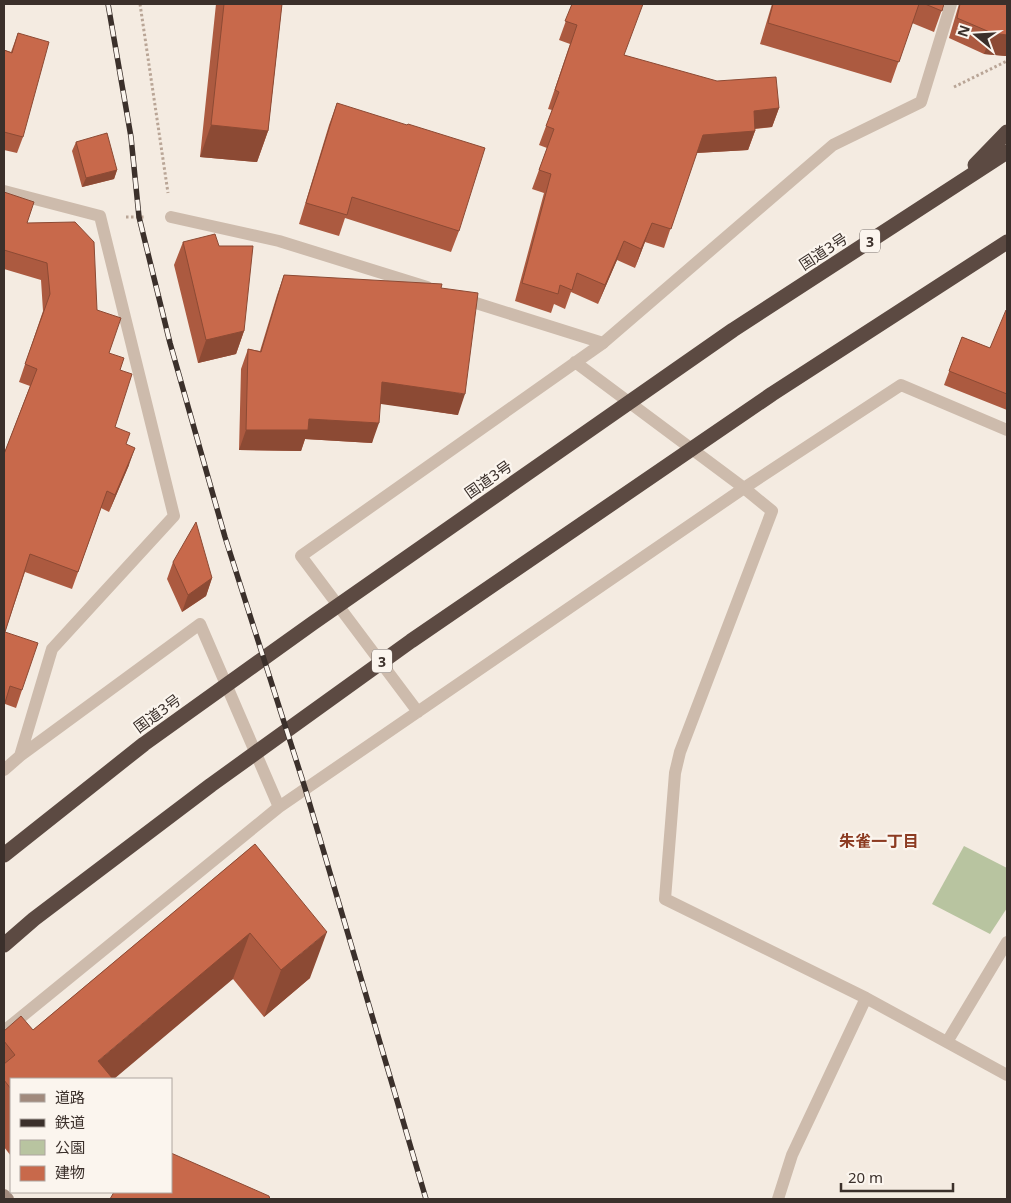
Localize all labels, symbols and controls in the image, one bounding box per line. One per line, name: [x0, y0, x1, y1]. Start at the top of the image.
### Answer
north arrow: [951, 10, 1001, 60]
text: N: [952, 22, 974, 39]
street label: 国道3号: [795, 228, 851, 274]
road number: 3: [860, 230, 880, 252]
street label: 国道3号: [460, 455, 516, 503]
road number: 3: [372, 649, 392, 672]
street label: 国道3号: [129, 689, 185, 737]
district label: 朱雀一丁目: [839, 830, 919, 852]
legend: [10, 1078, 172, 1193]
text: 道路: [55, 1087, 85, 1107]
text: 鉄道: [55, 1112, 85, 1132]
text: 公園: [55, 1137, 85, 1157]
scale bar: [841, 1160, 954, 1192]
text: 建物: [55, 1162, 85, 1182]
text: 20 m: [848, 1167, 883, 1187]

